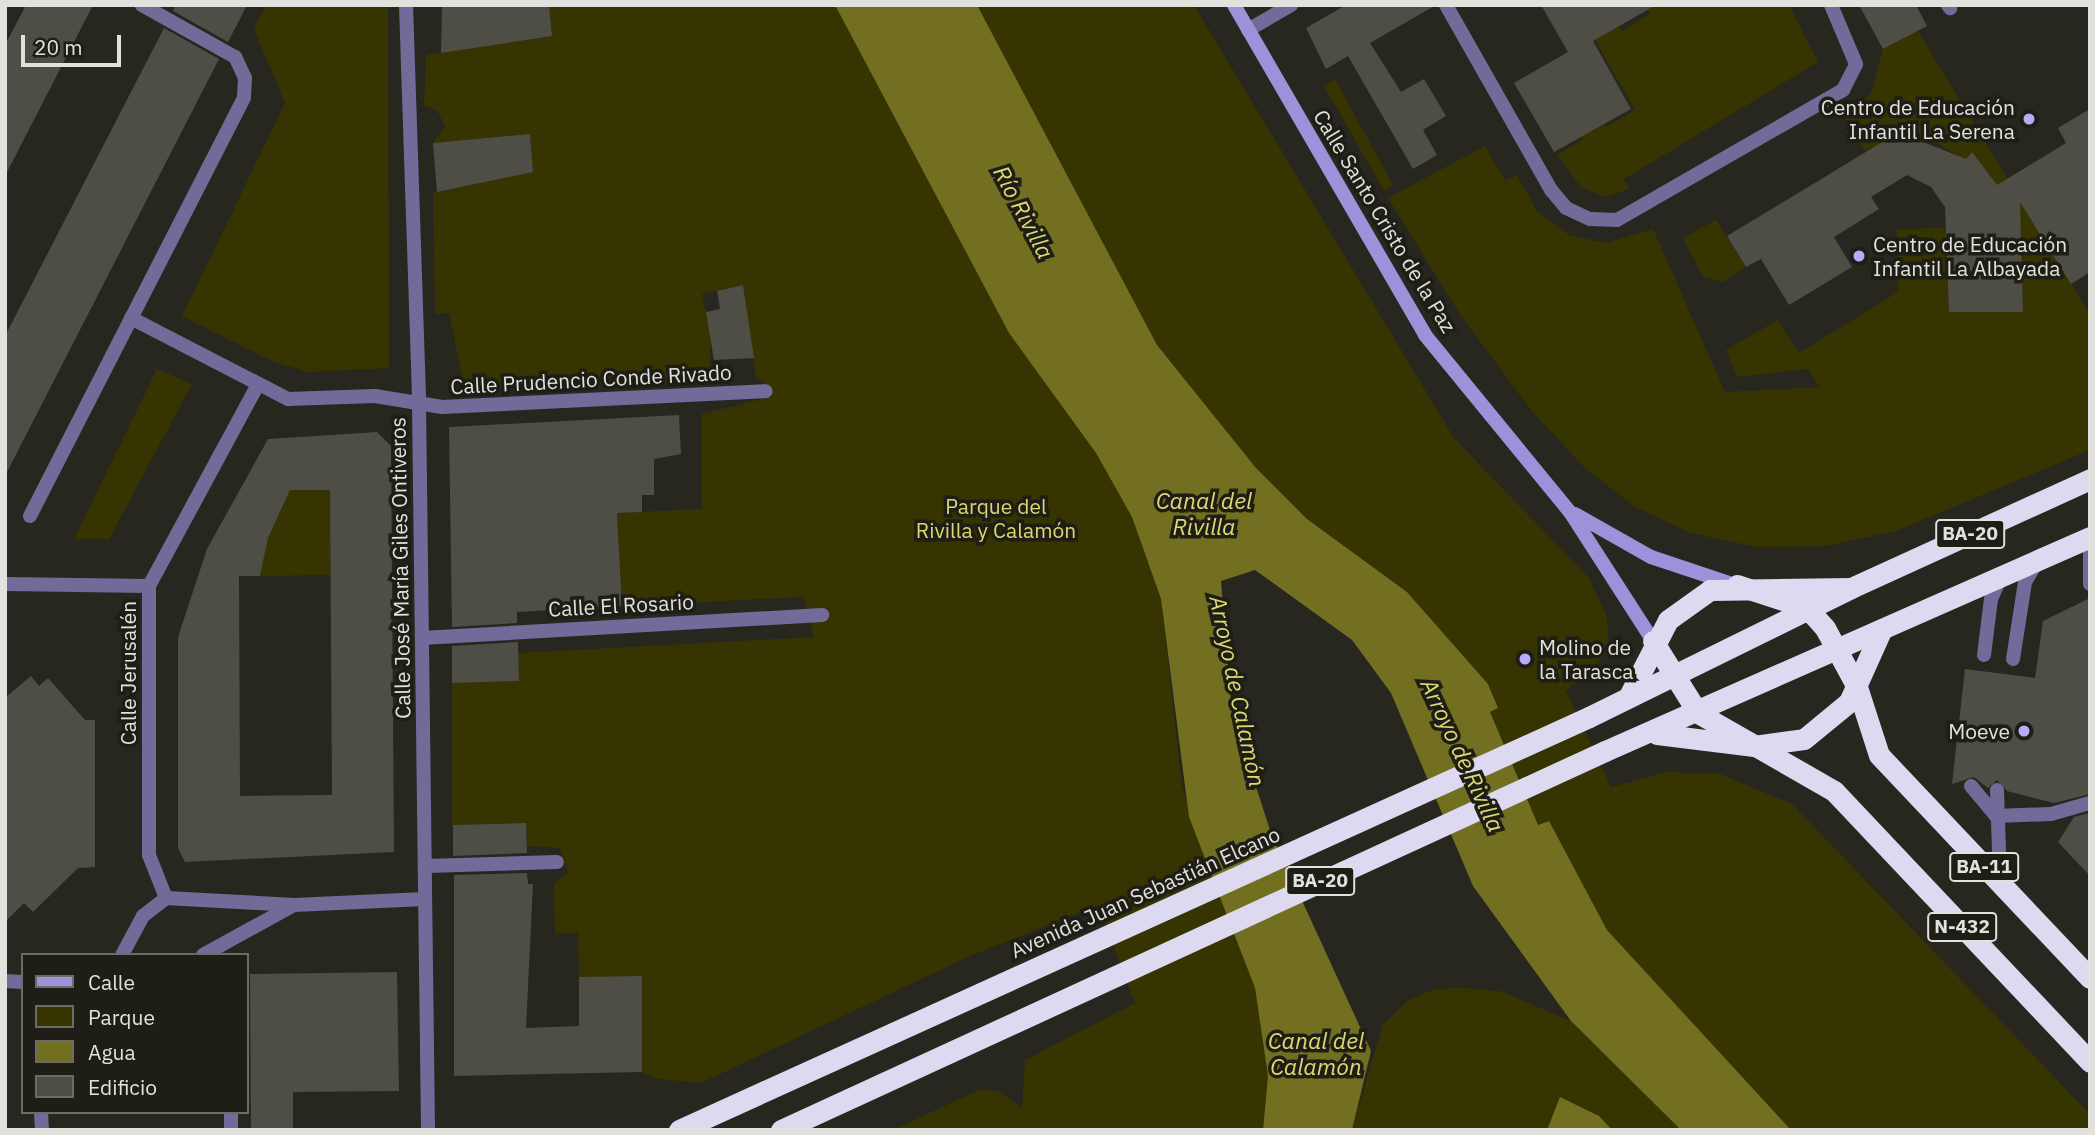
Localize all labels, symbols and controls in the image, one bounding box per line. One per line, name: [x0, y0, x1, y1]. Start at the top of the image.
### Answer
scale bar: [24, 21, 124, 65]
text: 20 m: [34, 33, 83, 61]
place label: Centro de Educación Infantil La Serena: [1821, 94, 2015, 144]
street label: Calle Santo Cristo de la Paz: [1308, 105, 1462, 337]
marker: Centro de Educación Infantil La Serena: [2021, 111, 2037, 127]
water label: Río Rivilla: [988, 161, 1060, 263]
place label: Centro de Educación Infantil La Albayada: [1873, 231, 2067, 281]
marker: Centro de Educación Infantil La Albayada: [1851, 248, 1867, 264]
street label: Calle Prudencio Conde Rivado: [450, 359, 732, 399]
street label: Calle José María Giles Ontiveros: [385, 417, 415, 719]
water label: Canal del Rivilla: [1156, 486, 1252, 540]
park label: Parque del Rivilla y Calamón: [916, 493, 1076, 543]
road number: BA-20: [1935, 519, 2005, 550]
street label: Calle El Rosario: [547, 589, 695, 621]
water label: Arroyo de Calamón: [1204, 593, 1272, 789]
street label: Calle Jerusalén: [115, 601, 141, 745]
place label: Molino de la Tarasca: [1539, 634, 1633, 684]
marker: Molino de la Tarasca: [1517, 651, 1533, 667]
water label: Arroyo de Rivilla: [1415, 674, 1511, 836]
place label: Moeve: [1948, 718, 2010, 744]
marker: Moeve: [2016, 723, 2032, 739]
street label: Avenida Juan Sebastián Elcano: [1006, 821, 1284, 963]
road number: BA-11: [1949, 852, 2019, 882]
road number: BA-20: [1285, 866, 1355, 897]
road number: N-432: [1927, 911, 1997, 942]
legend: [21, 953, 248, 1114]
text: Calle: [88, 968, 135, 996]
text: Parque: [88, 1003, 155, 1031]
water label: Canal del Calamón: [1268, 1026, 1364, 1080]
text: Agua: [88, 1038, 136, 1066]
text: Edificio: [88, 1073, 157, 1101]

